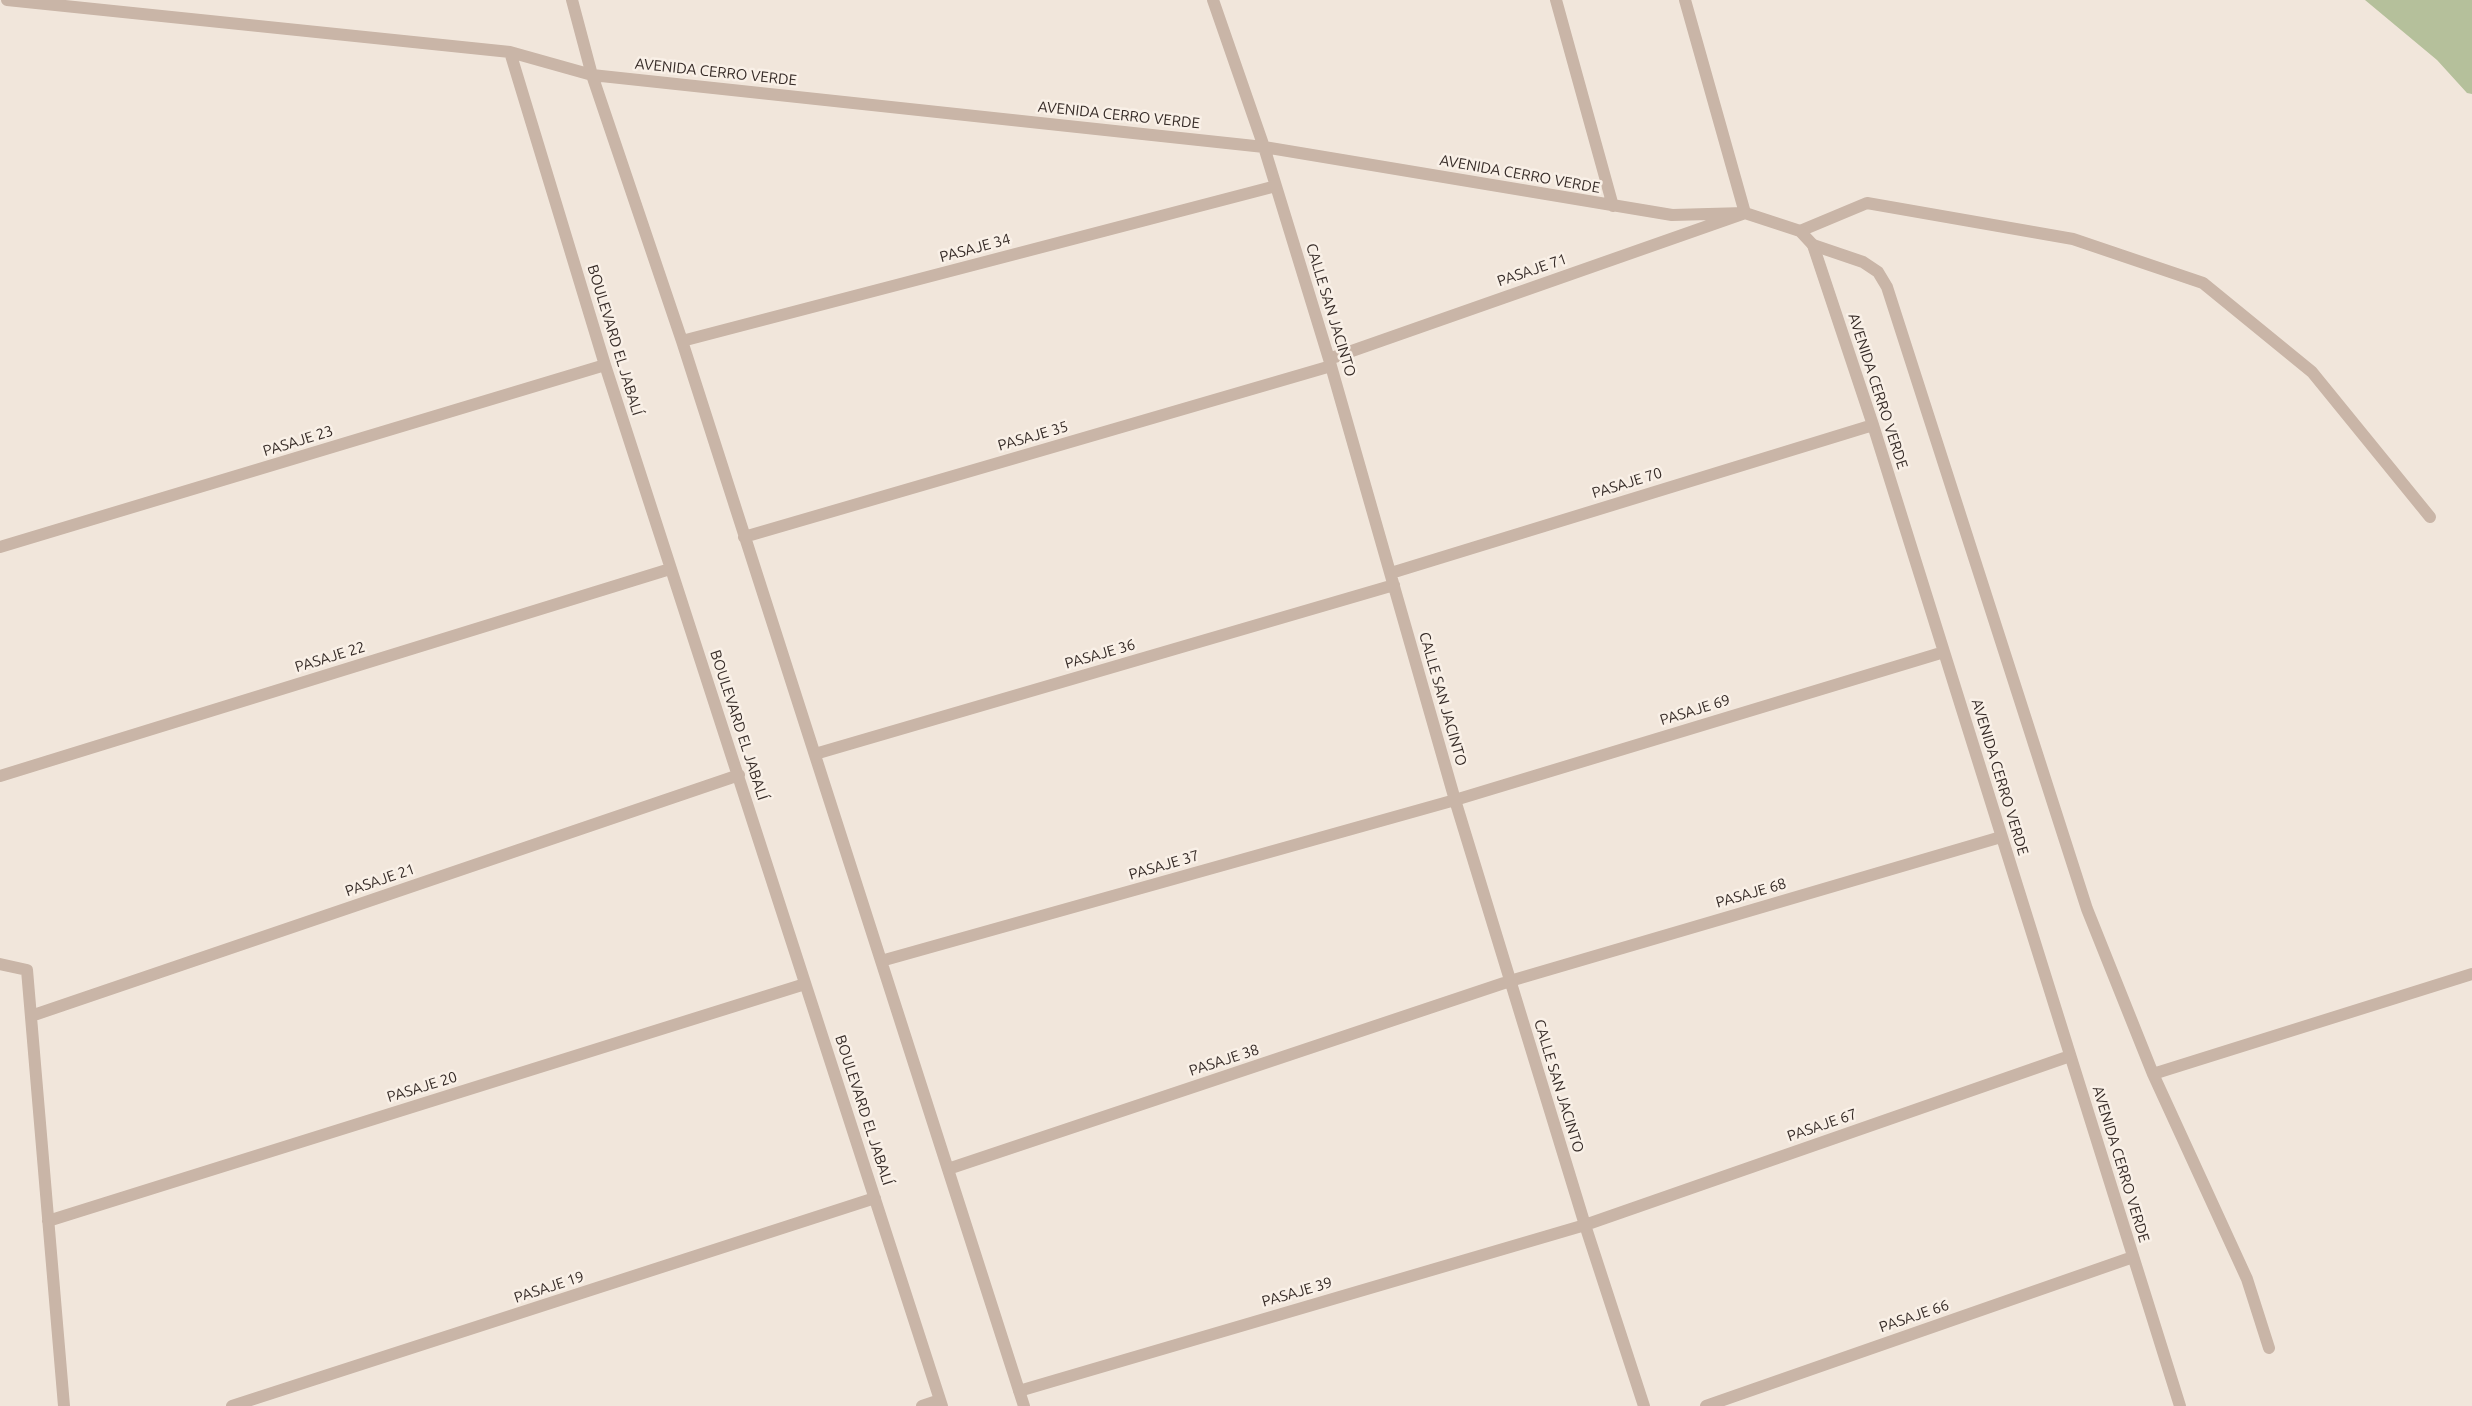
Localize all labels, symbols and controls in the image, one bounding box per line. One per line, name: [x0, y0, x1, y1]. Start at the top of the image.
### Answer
street label: AVENIDA CERRO VERDE: [634, 55, 798, 89]
street label: AVENIDA CERRO VERDE: [1037, 98, 1201, 132]
street label: AVENIDA CERRO VERDE: [1438, 151, 1602, 197]
street label: PASAJE 34: [938, 230, 1012, 266]
street label: CALLE SAN JACINTO: [1302, 241, 1360, 379]
street label: PASAJE 71: [1495, 250, 1569, 290]
street label: BOULEVARD EL JABALÍ: [583, 262, 647, 418]
street label: AVENIDA CERRO VERDE: [1844, 311, 1912, 471]
street label: PASAJE 35: [996, 417, 1070, 455]
street label: PASAJE 23: [261, 422, 335, 460]
street label: PASAJE 70: [1590, 464, 1664, 502]
street label: CALLE SAN JACINTO: [1415, 630, 1471, 768]
street label: PASAJE 36: [1063, 635, 1137, 673]
street label: PASAJE 22: [293, 638, 367, 676]
street label: BOULEVARD EL JABALÍ: [706, 648, 772, 802]
street label: PASAJE 69: [1658, 691, 1732, 729]
street label: AVENIDA CERRO VERDE: [1968, 697, 2032, 857]
street label: PASAJE 37: [1127, 846, 1201, 884]
street label: PASAJE 21: [343, 860, 417, 900]
street label: PASAJE 68: [1714, 874, 1788, 912]
street label: CALLE SAN JACINTO: [1530, 1017, 1588, 1155]
street label: BOULEVARD EL JABALÍ: [831, 1033, 897, 1187]
street label: PASAJE 38: [1187, 1040, 1261, 1080]
street label: PASAJE 20: [385, 1068, 459, 1106]
street label: AVENIDA CERRO VERDE: [2089, 1084, 2153, 1244]
street label: PASAJE 67: [1785, 1105, 1859, 1145]
street label: PASAJE 19: [512, 1267, 586, 1307]
street label: PASAJE 39: [1260, 1273, 1334, 1311]
street label: PASAJE 66: [1877, 1296, 1951, 1336]

